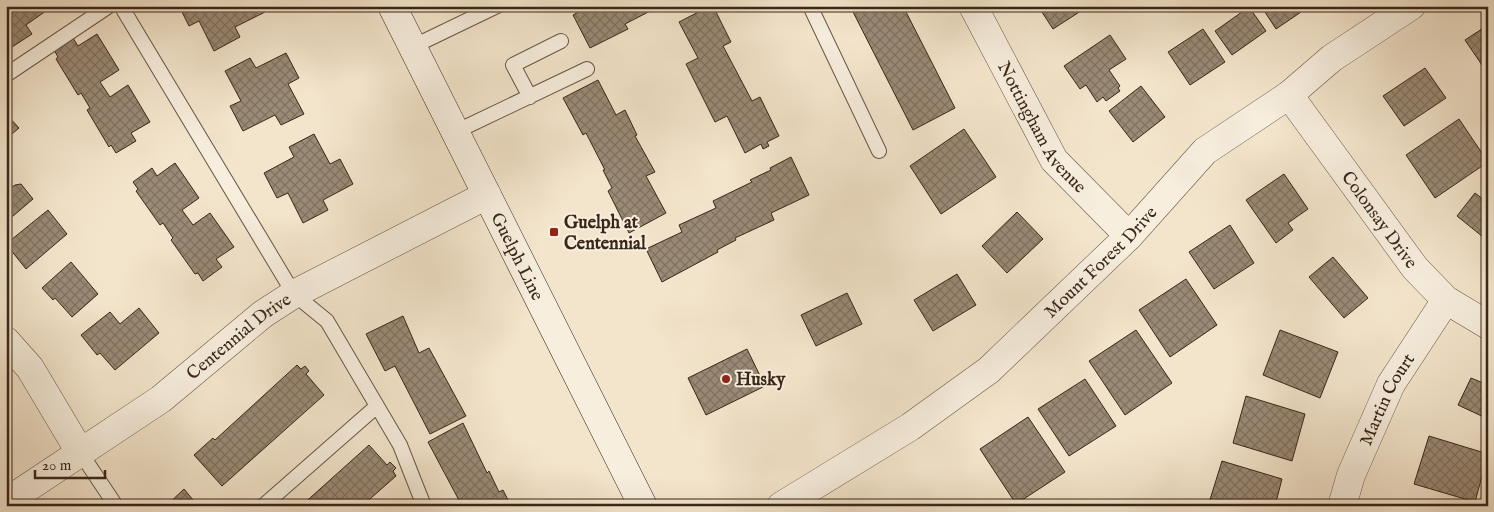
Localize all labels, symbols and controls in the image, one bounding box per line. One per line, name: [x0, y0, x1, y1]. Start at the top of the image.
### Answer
street label: Nottingham Avenue: [991, 58, 1090, 199]
street label: Colonsay Drive: [1335, 167, 1422, 274]
street label: Mount Forest Drive: [1040, 202, 1163, 324]
street label: Guelph Line: [485, 209, 548, 305]
place label: Guelph at Centennial: [564, 212, 647, 256]
marker: Guelph at Centennial: [548, 226, 560, 238]
street label: Centennial Drive: [182, 289, 296, 386]
street label: Martin Court: [1355, 350, 1421, 450]
place label: Husky: [736, 369, 787, 392]
marker: Husky: [720, 373, 732, 385]
scale bar: [35, 447, 105, 479]
text: 20 m: [42, 456, 72, 475]

